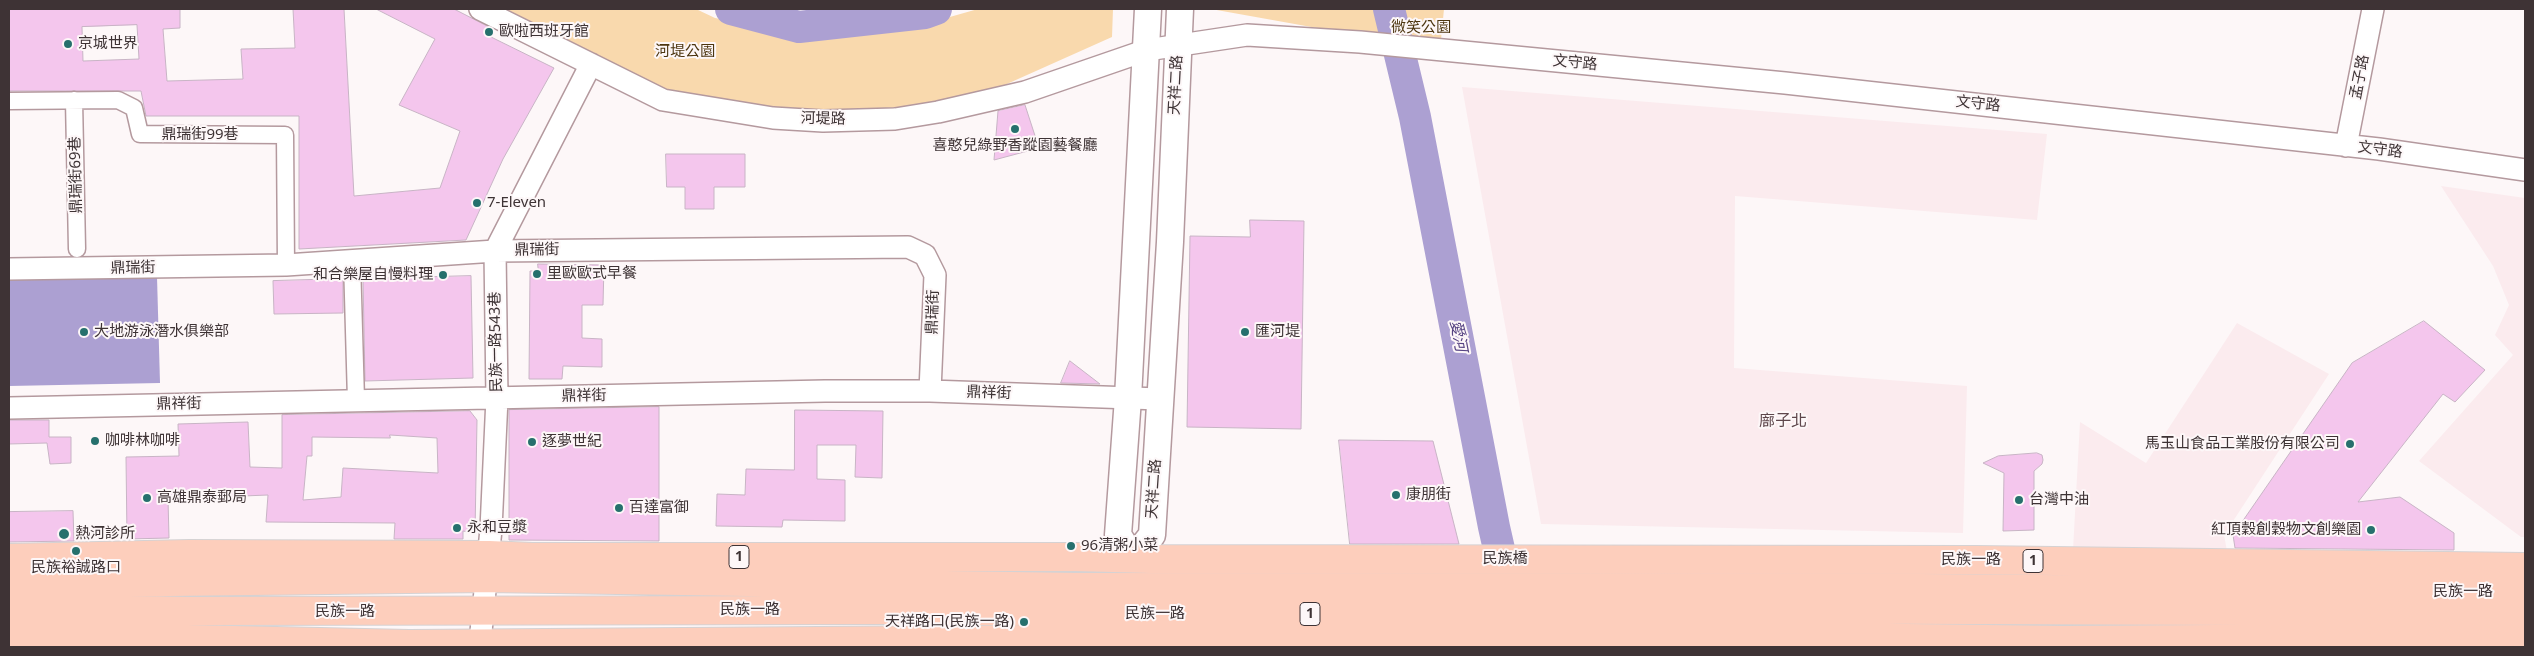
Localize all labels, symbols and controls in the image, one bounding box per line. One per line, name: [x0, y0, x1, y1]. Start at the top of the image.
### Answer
park label: 微笑公園: [1391, 19, 1451, 37]
place label: 歐啦西班牙館: [499, 23, 589, 41]
marker: 歐啦西班牙館: [483, 26, 495, 38]
place label: 京城世界: [78, 35, 138, 53]
marker: 京城世界: [62, 38, 74, 50]
park label: 河堤公園: [655, 43, 715, 61]
street label: 文守路: [1552, 52, 1598, 74]
street label: 孟子路: [2347, 53, 2373, 101]
street label: 天祥二路: [1165, 55, 1187, 115]
street label: 文守路: [1955, 93, 2001, 115]
street label: 河堤路: [800, 110, 846, 128]
marker: 喜憨兒綠野香蹤園藝餐廳: [1009, 123, 1021, 135]
street label: 鼎瑞街99巷: [161, 126, 239, 144]
street label: 鼎瑞街69巷: [66, 136, 86, 214]
place label: 喜憨兒綠野香蹤園藝餐廳: [933, 137, 1097, 155]
street label: 文守路: [2357, 138, 2403, 162]
place label: 7-Eleven: [487, 194, 546, 212]
marker: 7-Eleven: [471, 197, 483, 209]
street label: 鼎瑞街: [514, 241, 560, 259]
street label: 鼎瑞街: [110, 259, 156, 277]
place label: 里歐歐式早餐: [547, 265, 637, 283]
place label: 和合樂屋自慢料理: [313, 266, 433, 284]
marker: 里歐歐式早餐: [531, 268, 543, 280]
marker: 和合樂屋自慢料理: [437, 269, 449, 281]
street label: 鼎瑞街: [923, 289, 943, 335]
street label: 民族一路543巷: [486, 291, 506, 393]
water label: 愛河: [1446, 318, 1470, 354]
place label: 大地游泳潛水俱樂部: [94, 323, 229, 341]
place label: 匯河堤: [1255, 323, 1300, 341]
marker: 大地游泳潛水俱樂部: [78, 326, 90, 338]
marker: 匯河堤: [1239, 326, 1251, 338]
street label: 鼎祥街: [966, 383, 1012, 403]
street label: 鼎祥街: [561, 387, 607, 405]
street label: 鼎祥街: [156, 395, 202, 413]
district label: 廍子北: [1759, 411, 1807, 431]
place label: 咖啡林咖啡: [105, 432, 180, 450]
place label: 逐夢世紀: [542, 433, 602, 451]
marker: 咖啡林咖啡: [89, 435, 101, 447]
place label: 馬玉山食品工業股份有限公司: [2145, 435, 2340, 453]
marker: 逐夢世紀: [526, 436, 538, 448]
marker: 馬玉山食品工業股份有限公司: [2344, 438, 2356, 450]
street label: 天祥二路: [1143, 458, 1165, 520]
place label: 康朋街: [1406, 486, 1451, 504]
place label: 高雄鼎泰郵局: [157, 489, 247, 507]
marker: 康朋街: [1390, 489, 1402, 501]
place label: 台灣中油: [2029, 491, 2089, 509]
marker: 高雄鼎泰郵局: [141, 492, 153, 504]
marker: 台灣中油: [2013, 494, 2025, 506]
place label: 百達富御: [629, 499, 689, 517]
marker: 百達富御: [613, 502, 625, 514]
place label: 永和豆漿: [467, 519, 527, 537]
place label: 紅頂穀創穀物文創樂園: [2211, 521, 2361, 539]
marker: 永和豆漿: [451, 522, 463, 534]
marker: 紅頂穀創穀物文創樂園: [2365, 524, 2377, 536]
place label: 熱河診所: [75, 525, 135, 543]
marker: 熱河診所: [57, 527, 71, 541]
place label: 96清粥小菜: [1081, 537, 1158, 555]
marker: 96清粥小菜: [1065, 540, 1077, 552]
marker: 民族裕誠路口: [70, 545, 82, 557]
road number: 1: [729, 546, 749, 568]
street label: 民族橋: [1483, 550, 1527, 568]
road number: 1: [2023, 550, 2043, 572]
street label: 民族一路: [1941, 551, 2001, 569]
place label: 民族裕誠路口: [31, 559, 121, 577]
street label: 民族一路: [2433, 583, 2493, 601]
street label: 民族一路: [720, 601, 780, 619]
road number: 1: [1300, 602, 1320, 626]
street label: 民族一路: [315, 603, 375, 621]
street label: 民族一路: [1125, 605, 1185, 623]
place label: 天祥路口(民族一路): [885, 613, 1014, 631]
marker: 天祥路口(民族一路): [1018, 616, 1030, 628]

